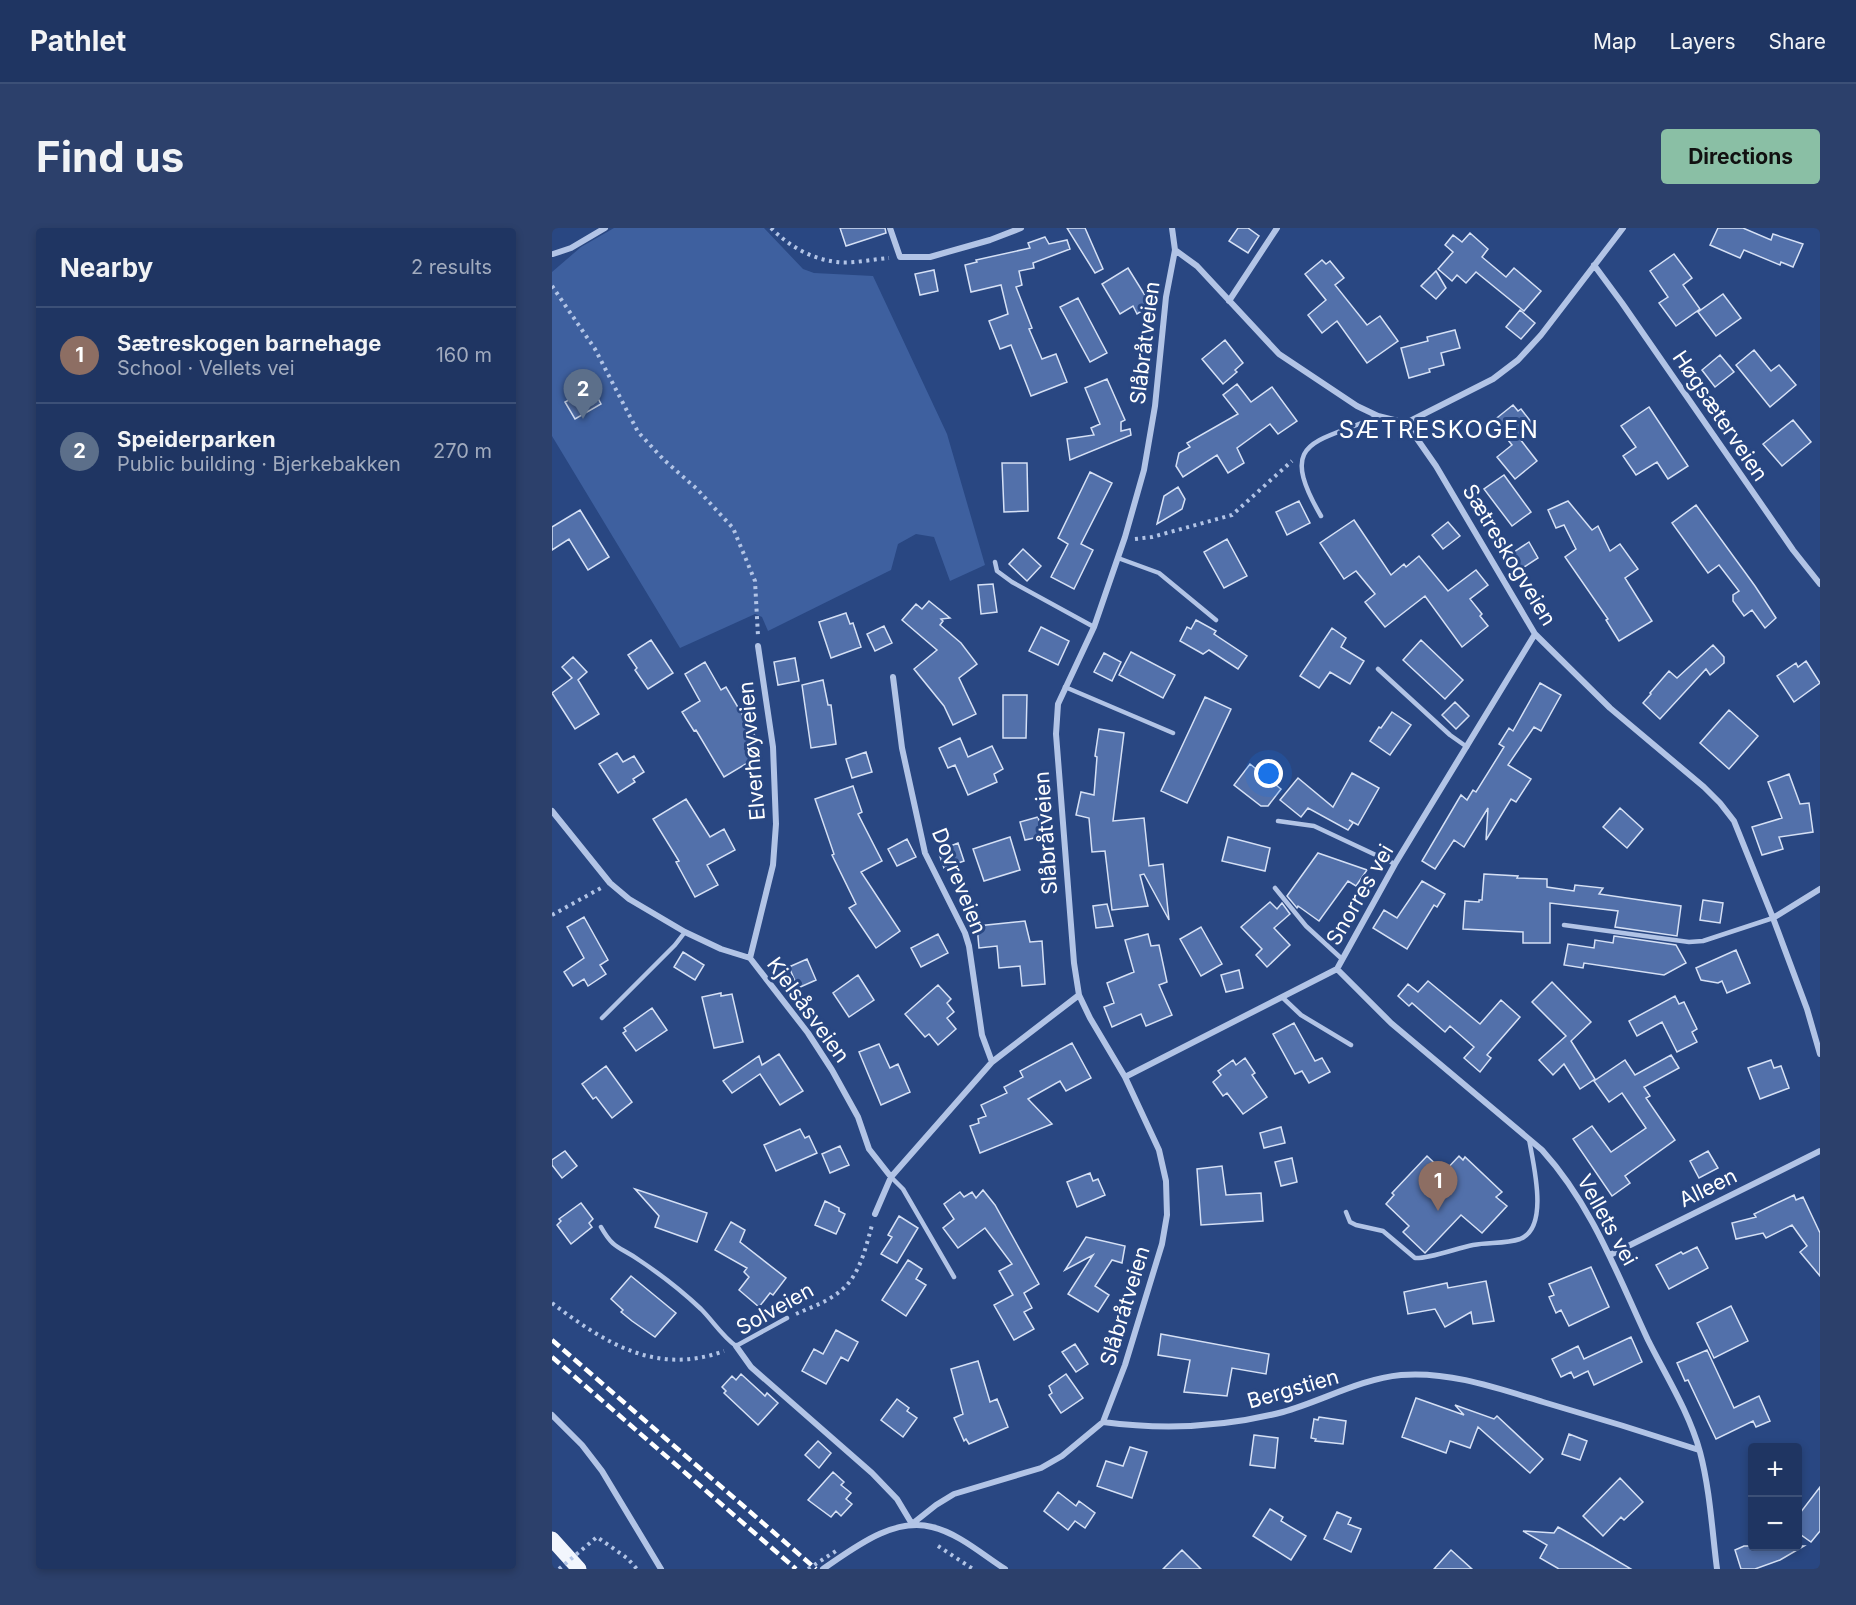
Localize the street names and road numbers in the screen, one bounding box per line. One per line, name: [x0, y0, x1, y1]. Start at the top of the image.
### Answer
street label: Slåbråtveien: [1125, 280, 1164, 406]
street label: Høgsæterveien: [1668, 346, 1773, 486]
street label: Sætreskogveien: [1457, 480, 1561, 630]
street label: Elverhøyveien: [733, 680, 770, 822]
street label: Slåbråtveien: [1029, 771, 1062, 896]
street label: Dovreveien: [927, 824, 992, 937]
street label: Snorres vei: [1321, 840, 1398, 950]
street label: Kjelsåsveien: [762, 952, 855, 1067]
street label: Alleen: [1675, 1163, 1741, 1212]
street label: Vellets vei: [1572, 1170, 1643, 1270]
street label: Slåbråtveien: [1095, 1243, 1155, 1369]
street label: Solveien: [732, 1277, 818, 1340]
street label: Bergstien: [1244, 1364, 1342, 1414]

